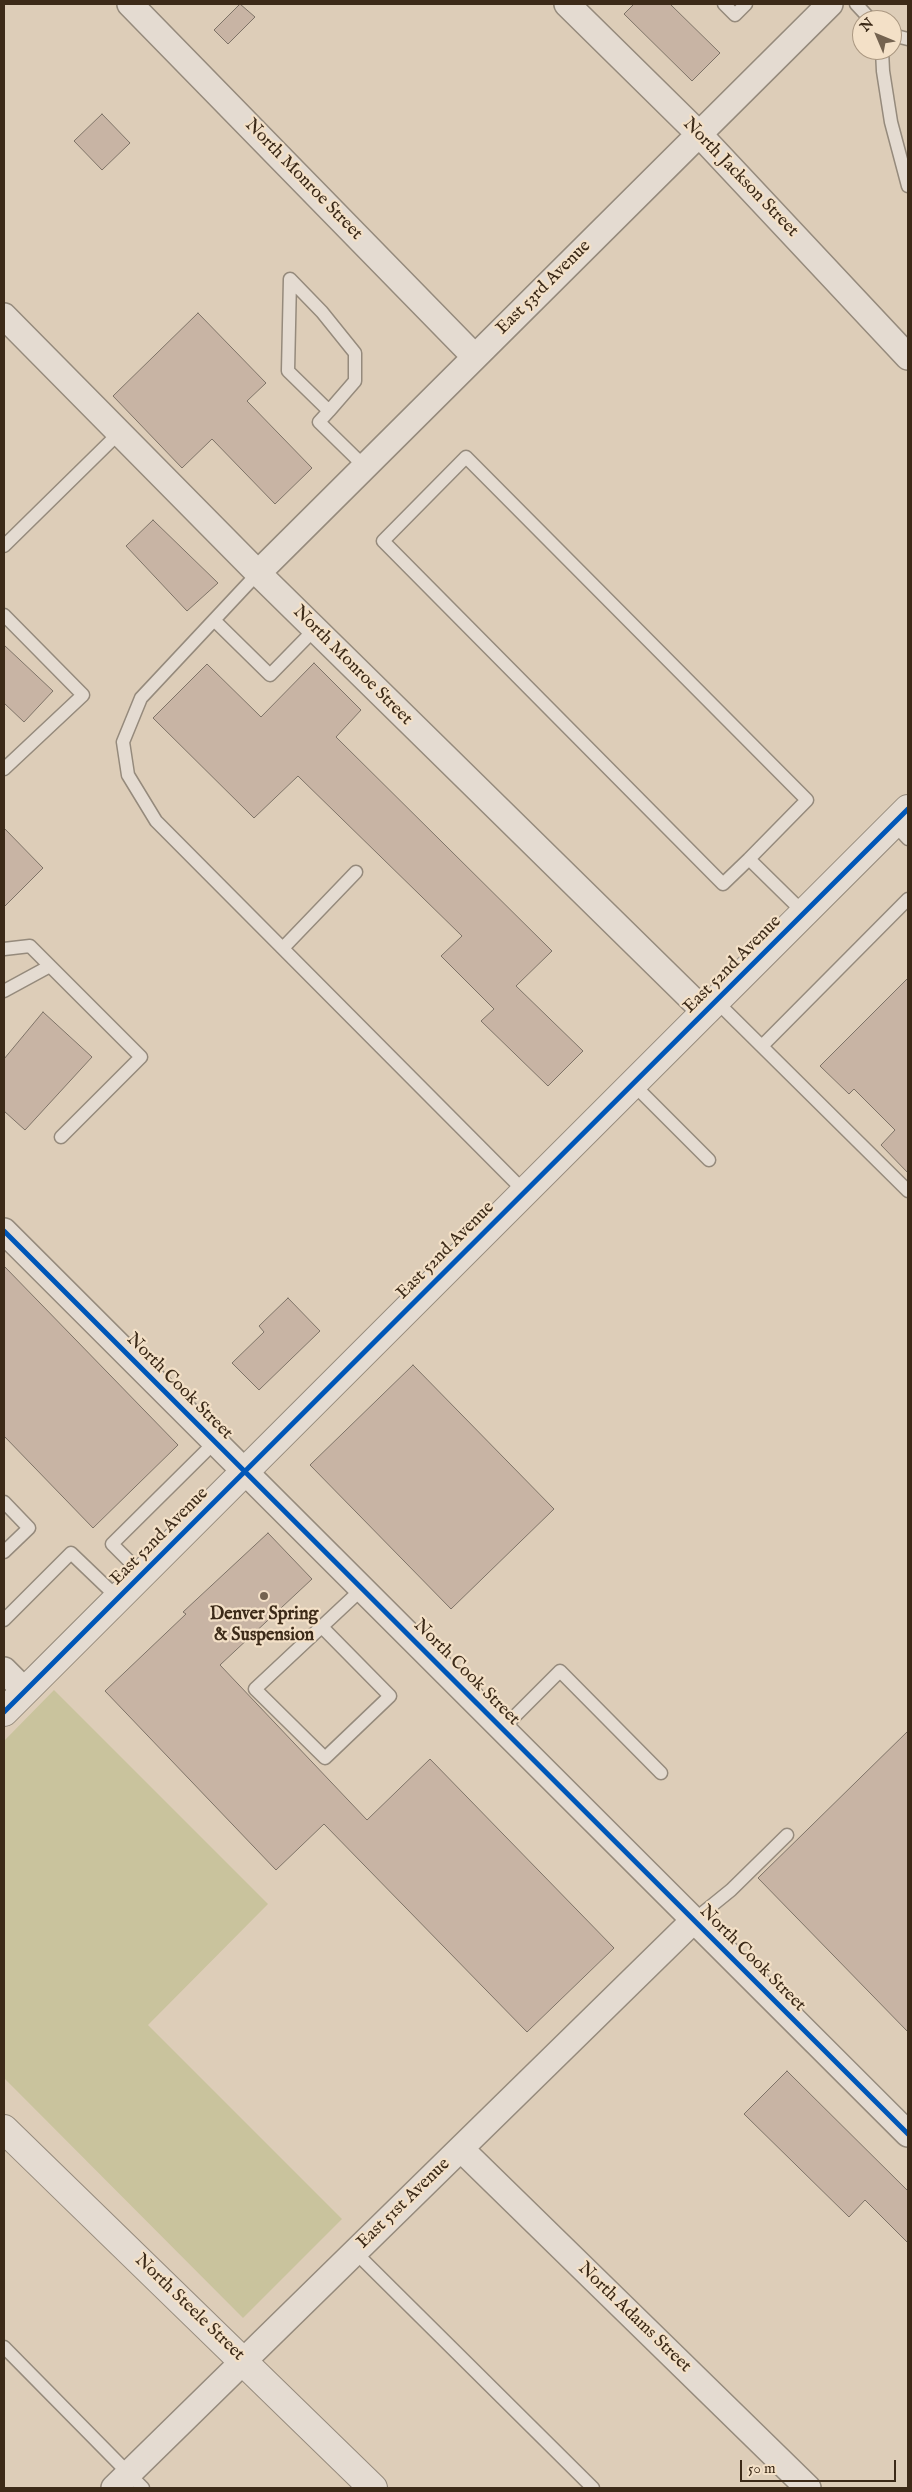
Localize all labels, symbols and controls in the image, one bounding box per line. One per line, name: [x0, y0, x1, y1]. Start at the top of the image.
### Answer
north arrow: [852, 10, 902, 60]
text: N: [856, 14, 878, 36]
street label: North Jackson Street: [678, 114, 802, 242]
street label: North Monroe Street: [240, 115, 366, 245]
street label: East 53rd Avenue: [492, 236, 596, 340]
street label: North Monroe Street: [288, 602, 416, 730]
street label: East 52nd Avenue: [680, 912, 786, 1018]
street label: East 52nd Avenue: [393, 1198, 499, 1304]
street label: North Cook Street: [121, 1329, 237, 1445]
street label: East 52nd Avenue: [107, 1484, 213, 1590]
marker: Denver Spring & Suspension: [258, 1590, 270, 1602]
place label: Denver Spring & Suspension: [210, 1604, 318, 1646]
street label: North Cook Street: [408, 1615, 524, 1731]
street label: North Cook Street: [694, 1901, 810, 2017]
street label: East 51st Avenue: [353, 2154, 455, 2254]
street label: North Steele Street: [129, 2250, 249, 2366]
street label: North Adams Street: [573, 2258, 695, 2378]
scale bar: [742, 2450, 898, 2482]
text: 50 m: [748, 2459, 776, 2478]

